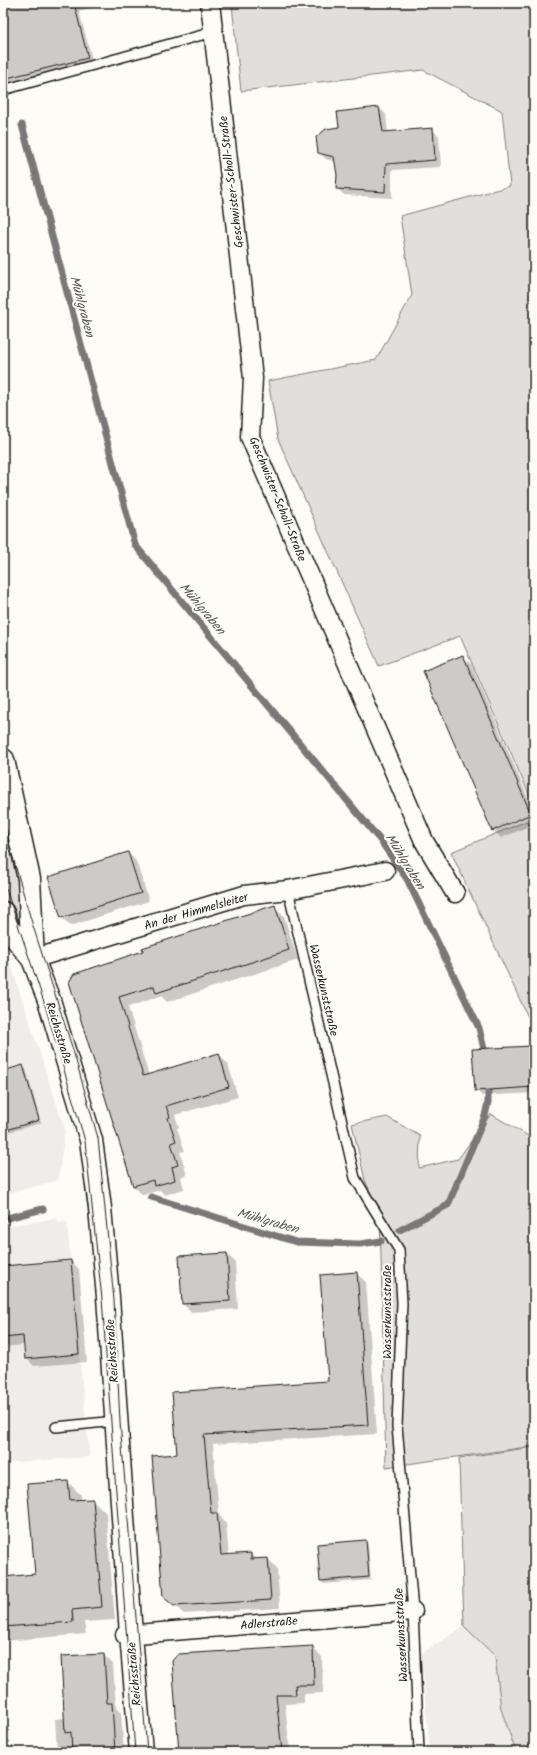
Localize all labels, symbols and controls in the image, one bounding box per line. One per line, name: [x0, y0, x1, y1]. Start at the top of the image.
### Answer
street label: Geschwister-Scholl-Straße: [214, 114, 249, 249]
water label: Mühlgraben: [63, 273, 100, 340]
street label: Geschwister-Scholl-Straße: [244, 434, 312, 565]
water label: Mühlgraben: [174, 578, 231, 641]
water label: Mühlgraben: [379, 830, 431, 895]
street label: An der Himmelsleiter: [142, 887, 251, 935]
street label: Wasserkunststraße: [304, 942, 343, 1039]
street label: Reichsstraße: [40, 1000, 77, 1067]
water label: Mühlgraben: [234, 1203, 302, 1240]
street label: Wasserkunststraße: [378, 1264, 397, 1359]
street label: Reichsstraße: [101, 1318, 124, 1384]
street label: Wasserkunststraße: [390, 1587, 413, 1682]
street label: Adlerstraße: [240, 1611, 299, 1635]
street label: Reichsstraße: [122, 1641, 147, 1707]

